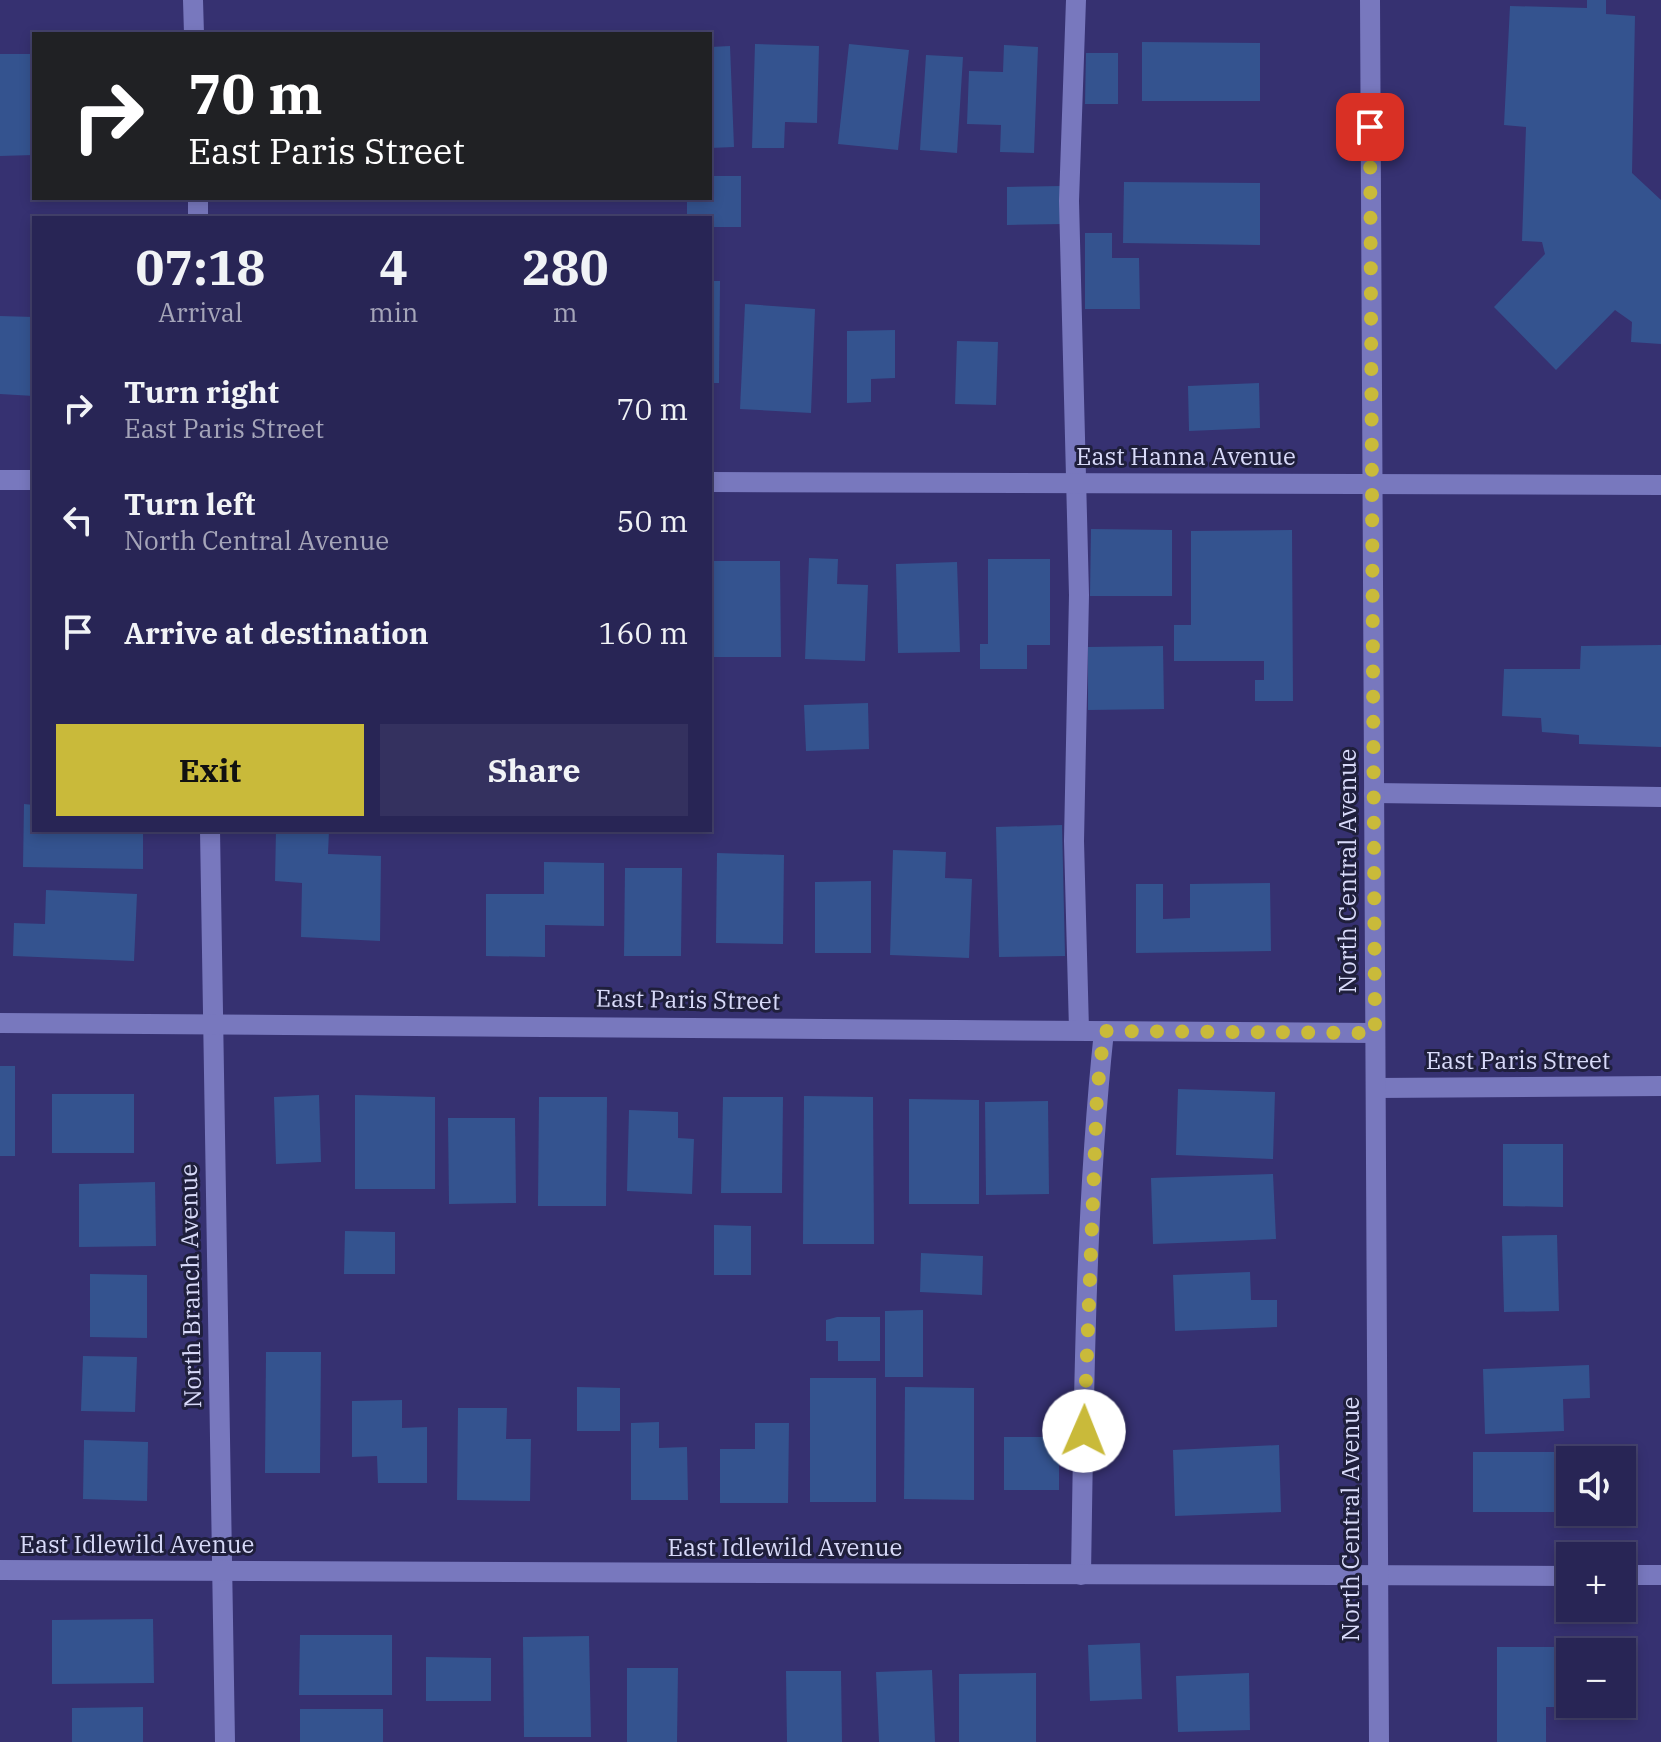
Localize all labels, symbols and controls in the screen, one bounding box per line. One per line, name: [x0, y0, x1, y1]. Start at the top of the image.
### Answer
text: 70 m: [188, 57, 323, 129]
icon: right: [56, 64, 160, 168]
pin: [1336, 93, 1404, 161]
icon: arrive: [1348, 105, 1392, 149]
text: East Paris Street: [188, 127, 465, 174]
text: 07:18: [136, 236, 265, 298]
text: 4: [379, 236, 408, 298]
text: 280: [522, 236, 608, 298]
text: Arrival: [158, 295, 243, 329]
text: min: [369, 295, 418, 329]
text: m: [553, 295, 578, 329]
text: Turn right: [124, 372, 279, 411]
icon: right: [56, 386, 100, 430]
text: 70 m: [616, 389, 688, 428]
text: East Paris Street: [124, 411, 324, 445]
street label: East Hanna Avenue: [1076, 440, 1296, 472]
text: Turn left: [124, 484, 256, 523]
icon: left: [56, 498, 100, 542]
text: 50 m: [616, 501, 688, 540]
text: North Central Avenue: [124, 523, 389, 557]
icon: arrive: [56, 610, 100, 654]
text: Arrive at destination: [124, 613, 429, 652]
text: 160 m: [598, 613, 688, 652]
button: Exit: [56, 724, 364, 816]
button: Share: [380, 724, 688, 816]
street label: North Central Avenue: [1331, 749, 1363, 993]
street label: East Paris Street: [595, 981, 781, 1017]
street label: East Paris Street: [1426, 1044, 1610, 1076]
street label: North Branch Avenue: [172, 1164, 208, 1408]
position arrow: [1042, 1389, 1126, 1473]
street label: North Central Avenue: [1334, 1397, 1366, 1641]
map controls: [1556, 1446, 1636, 1718]
button: sound: [1556, 1446, 1636, 1526]
street label: East Idlewild Avenue: [20, 1528, 254, 1560]
street label: East Idlewild Avenue: [668, 1531, 902, 1563]
button: +: [1556, 1542, 1636, 1622]
button: −: [1556, 1638, 1636, 1718]

